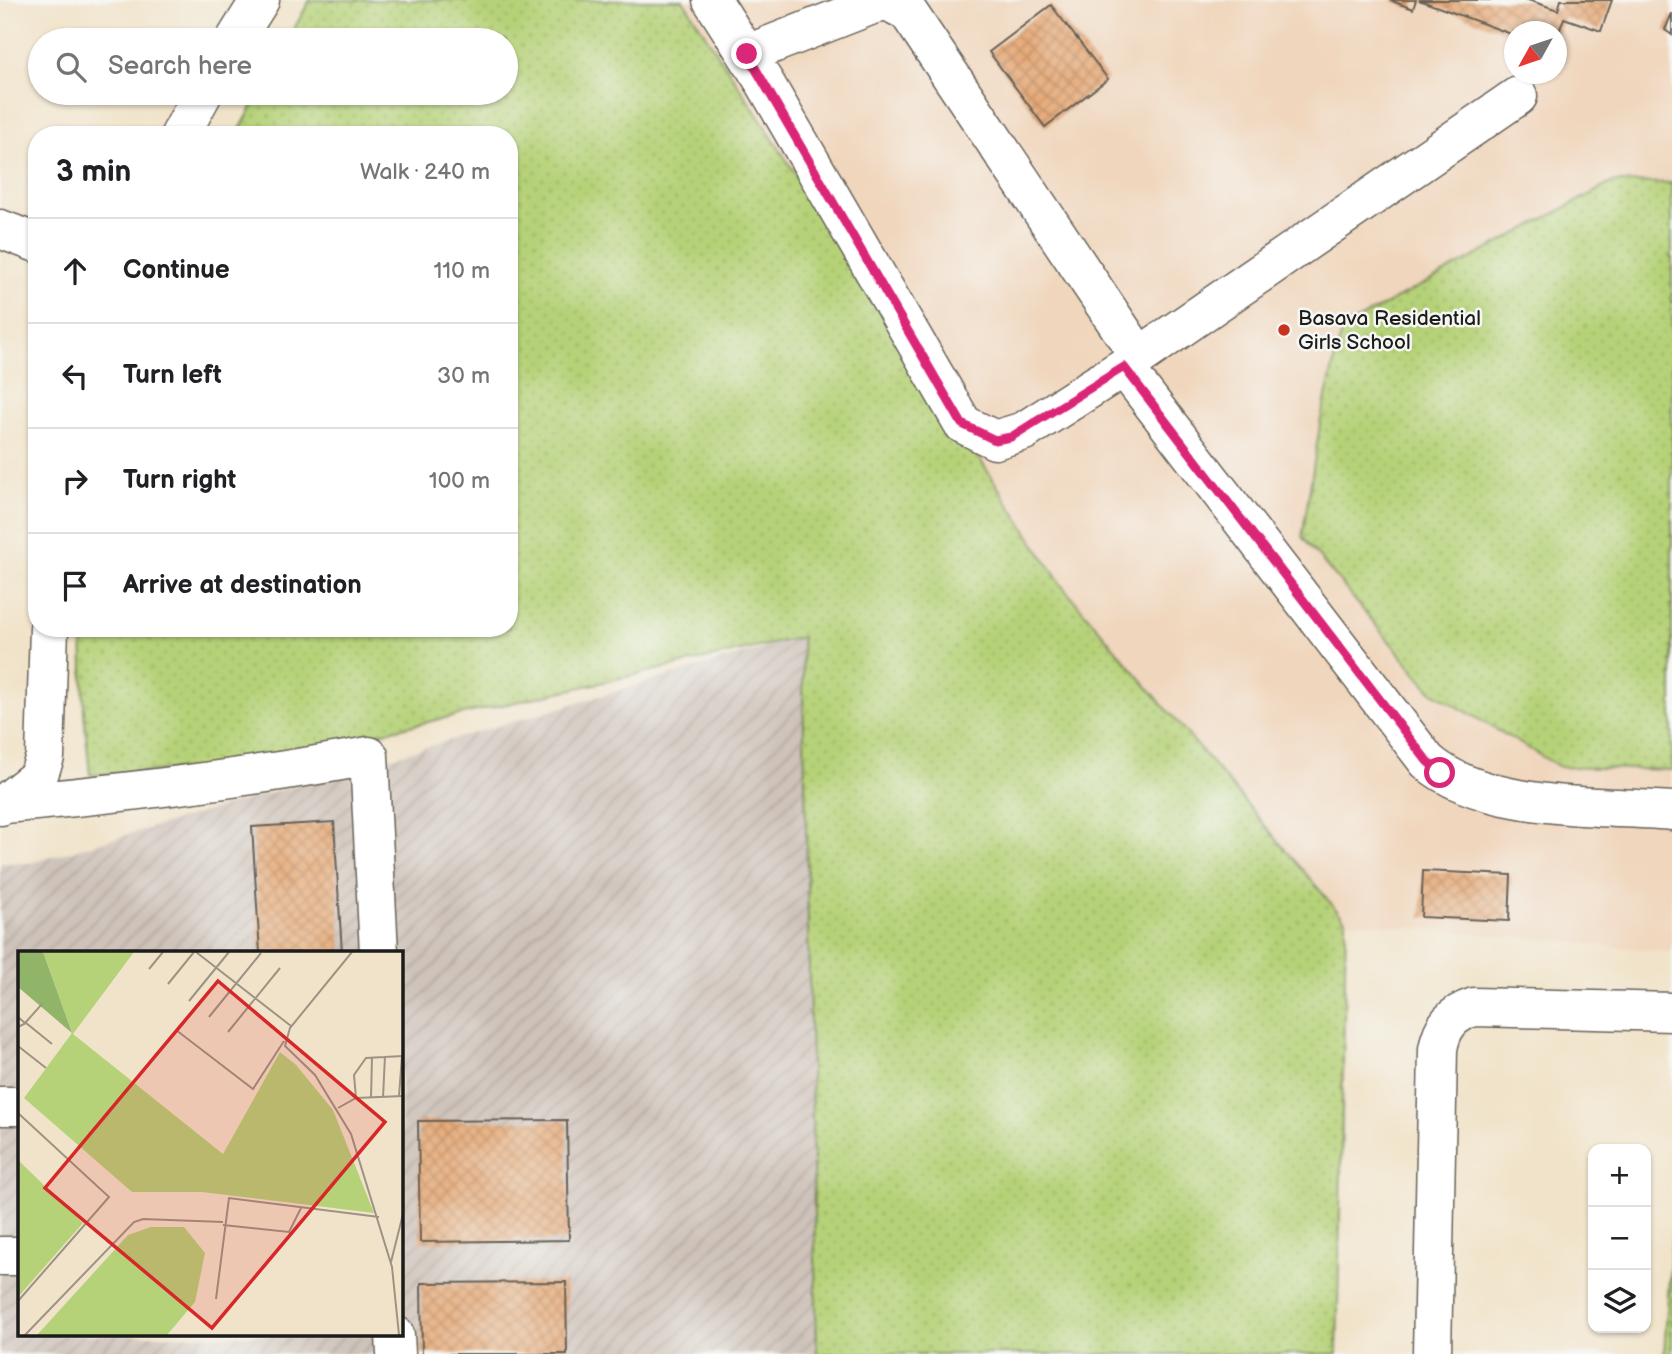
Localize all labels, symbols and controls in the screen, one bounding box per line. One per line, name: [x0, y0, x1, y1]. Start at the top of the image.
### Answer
north arrow: [1504, 21, 1567, 84]
search box: [28, 28, 518, 105]
route end: [731, 38, 762, 69]
icon: search: [52, 48, 90, 86]
text: Search here: [108, 51, 252, 82]
text: 3 min: [56, 154, 131, 190]
text: Walk · 240 m: [360, 158, 490, 186]
icon: ahead: [56, 252, 94, 290]
text: Continue: [123, 255, 230, 286]
text: 110 m: [433, 257, 490, 285]
place label: Basava Residential Girls School: [1298, 306, 1481, 355]
marker: Basava Residential Girls School: [1276, 322, 1292, 338]
icon: left: [56, 357, 94, 395]
text: Turn left: [123, 360, 222, 391]
text: 30 m: [437, 362, 490, 390]
icon: right: [56, 462, 94, 500]
text: Turn right: [123, 465, 236, 496]
text: 100 m: [429, 467, 490, 495]
icon: arrive: [56, 567, 94, 605]
text: Arrive at destination: [123, 570, 362, 601]
route start: [1424, 757, 1455, 788]
inset map: [18, 951, 402, 1336]
map controls: [1588, 1144, 1651, 1333]
button: +: [1588, 1144, 1651, 1207]
button: −: [1588, 1207, 1651, 1270]
button: layers: [1588, 1270, 1651, 1333]

